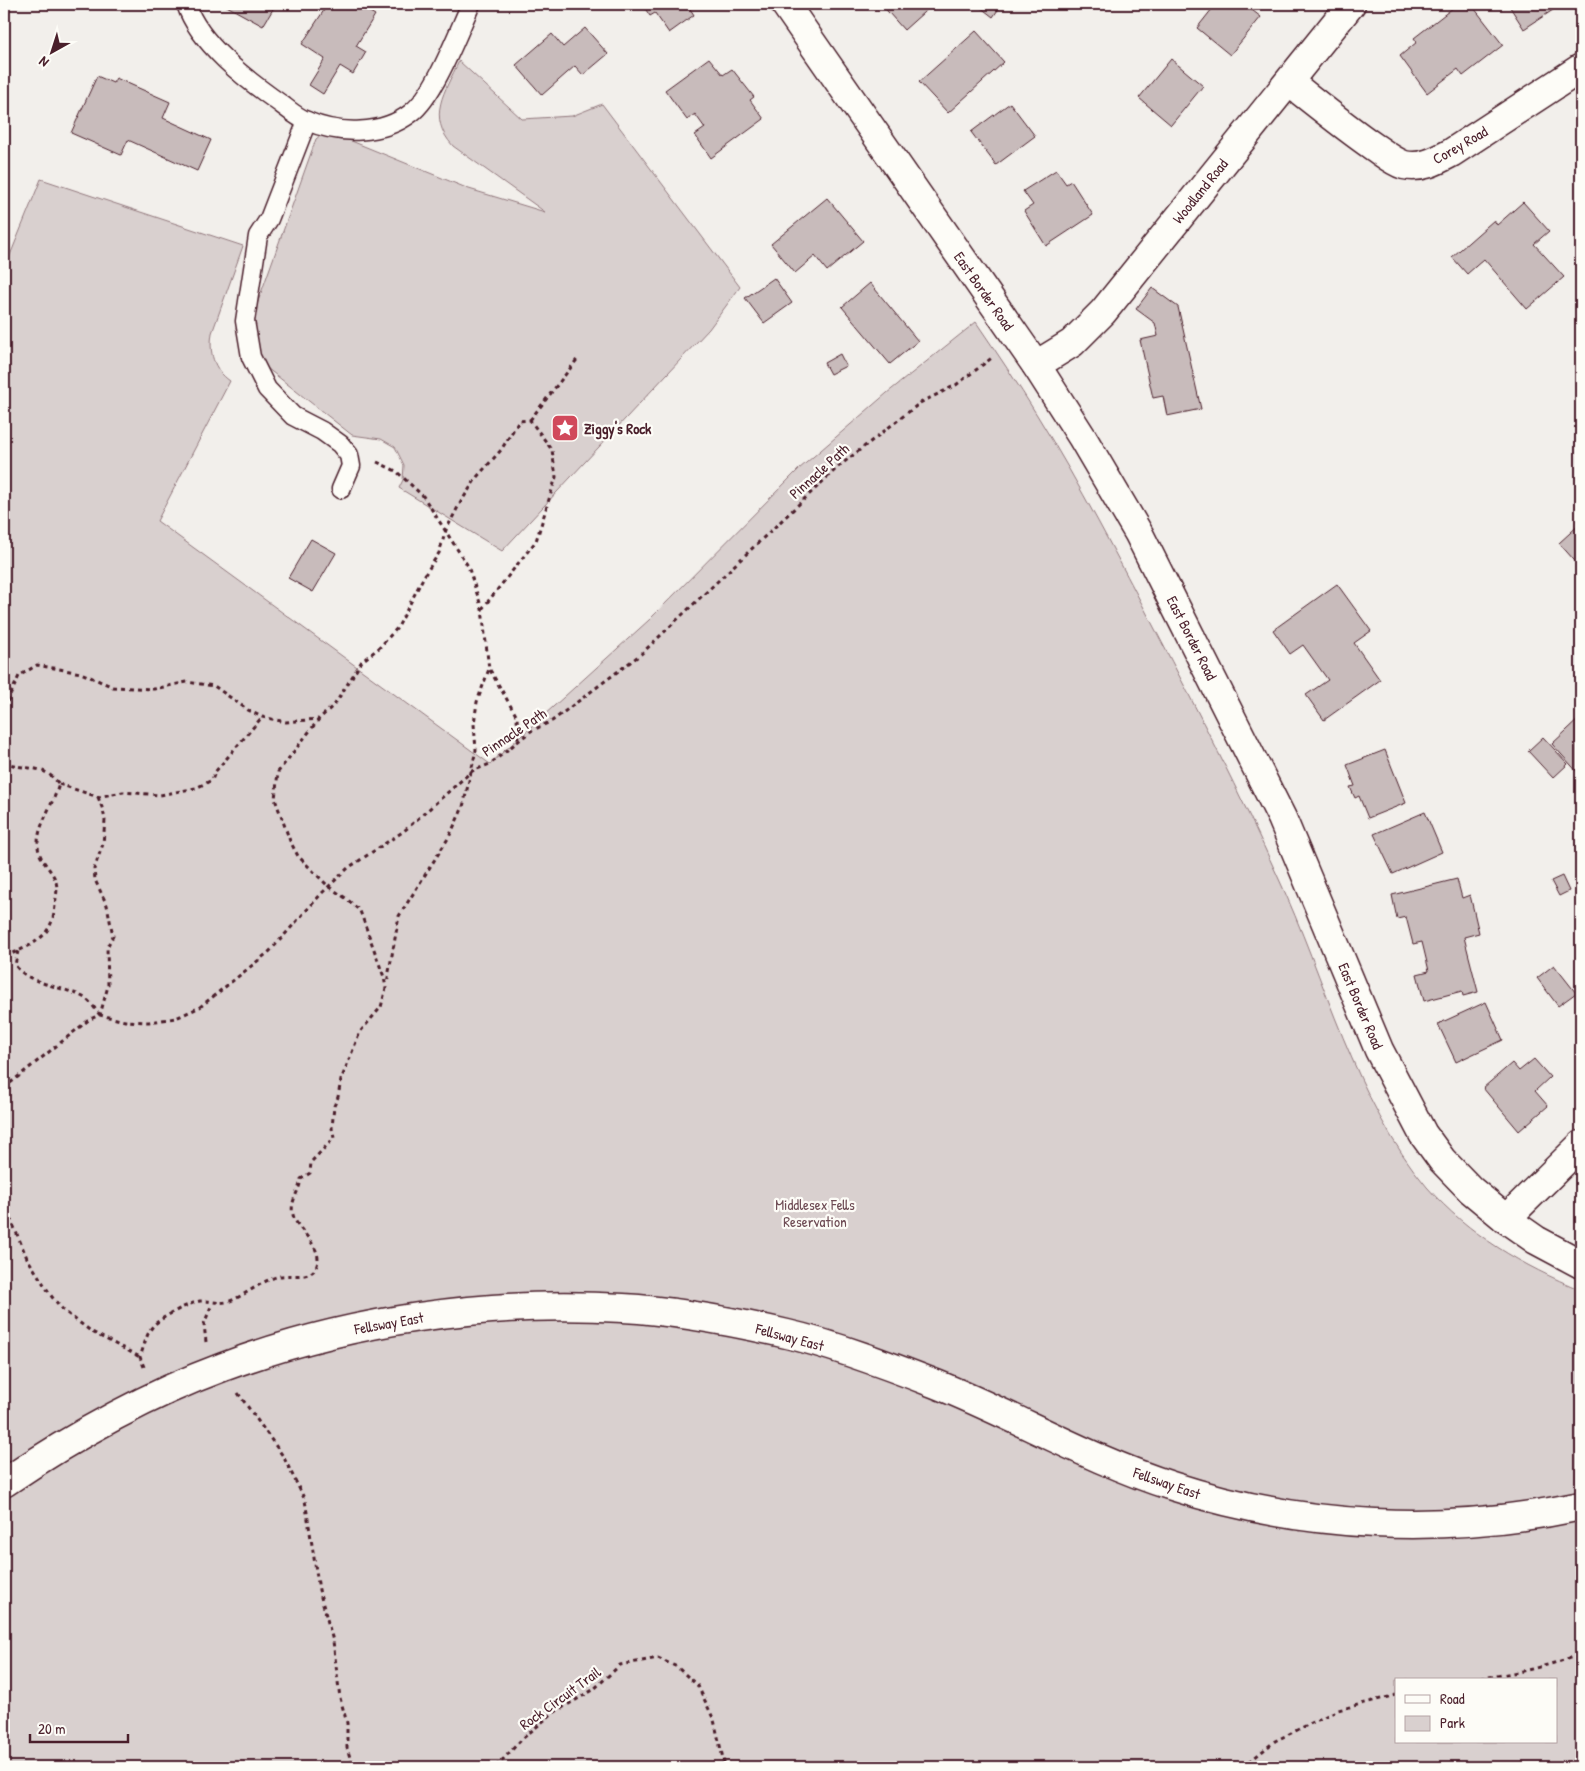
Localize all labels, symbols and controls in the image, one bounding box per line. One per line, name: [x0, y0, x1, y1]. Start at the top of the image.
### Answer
north arrow: [28, 28, 78, 78]
text: N: [34, 52, 52, 72]
street label: Corey Road: [1429, 121, 1492, 169]
street label: Woodland Road: [1167, 154, 1233, 228]
street label: East Border Road: [949, 247, 1019, 335]
place icon: Ziggy's Rock: [550, 413, 580, 443]
place label: Ziggy's Rock: [584, 418, 652, 440]
street label: Pinnacle Path: [785, 439, 853, 503]
street label: East Border Road: [1162, 592, 1222, 684]
street label: Pinnacle Path: [478, 703, 550, 761]
street label: East Border Road: [1333, 960, 1389, 1053]
park label: Middlesex Fells Reservation: [775, 1194, 855, 1232]
street label: Fellsway East: [352, 1306, 426, 1340]
street label: Fellsway East: [753, 1318, 827, 1356]
street label: Fellsway East: [1130, 1461, 1204, 1505]
street label: Rock Circuit Trail: [515, 1661, 605, 1735]
legend: [1395, 1678, 1558, 1744]
text: Road: [1440, 1688, 1465, 1709]
scale bar: [30, 1711, 128, 1743]
text: Park: [1440, 1712, 1465, 1733]
text: 20 m: [38, 1718, 65, 1739]

